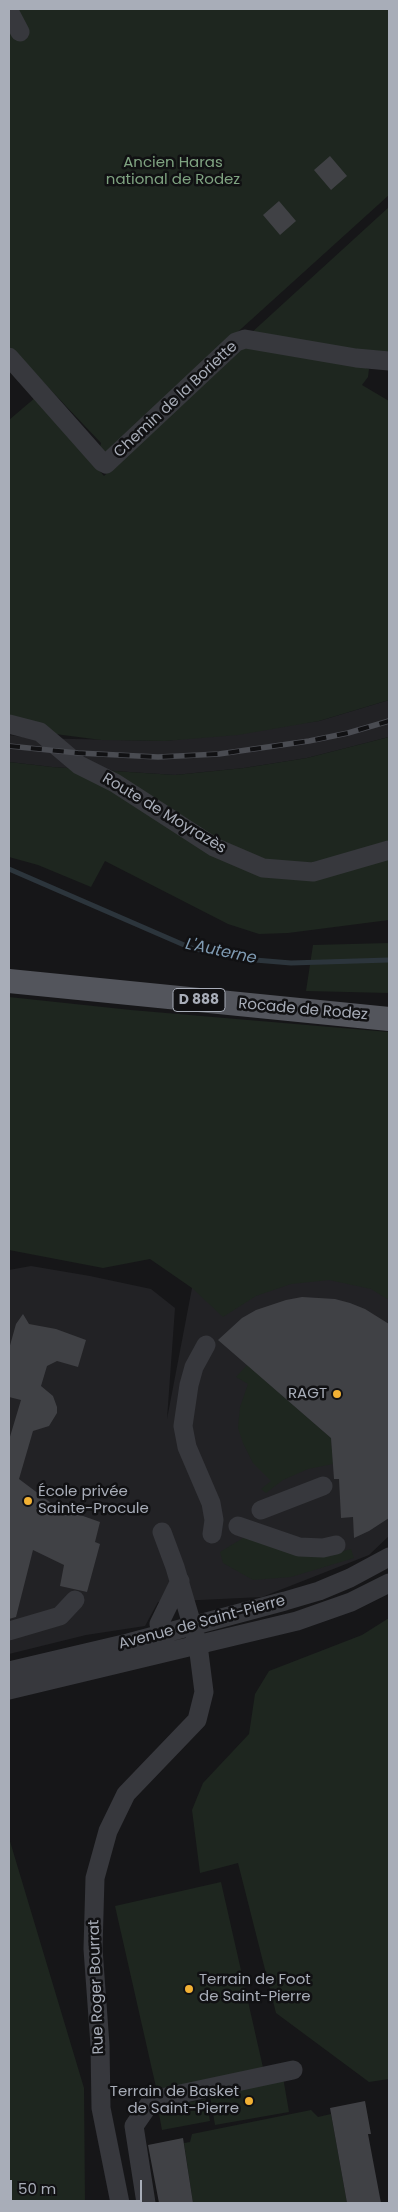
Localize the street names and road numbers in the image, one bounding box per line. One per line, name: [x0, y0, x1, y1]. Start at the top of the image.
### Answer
street label: Chemin de la Boriette: [111, 338, 241, 462]
street label: Route de Moyrazès: [99, 770, 229, 858]
road number: D 888: [173, 988, 225, 1012]
street label: Rocade de Rodez: [238, 995, 368, 1025]
street label: Avenue de Saint-Pierre: [117, 1592, 287, 1654]
street label: Rue Roger Bourrat: [86, 1919, 108, 2055]

